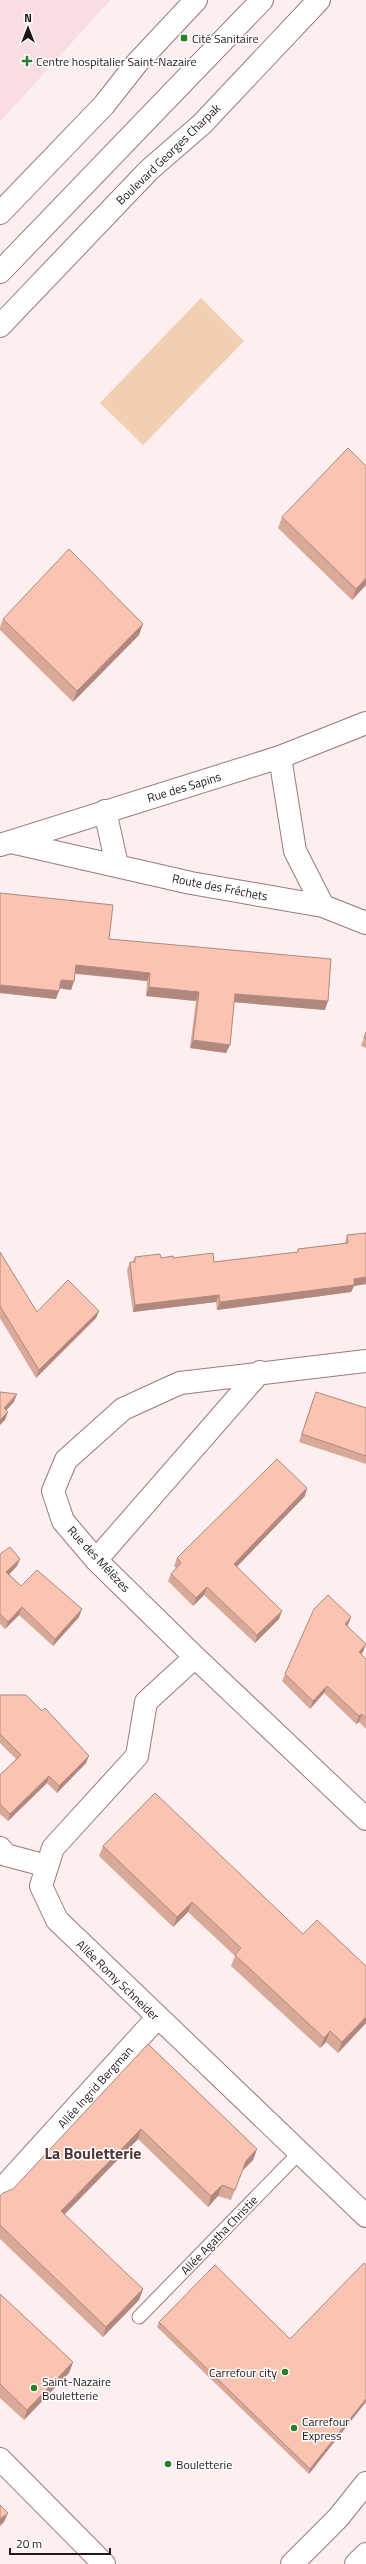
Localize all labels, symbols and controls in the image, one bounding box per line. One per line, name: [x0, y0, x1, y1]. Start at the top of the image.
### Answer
north arrow: [8, 8, 48, 48]
text: N: [24, 10, 32, 26]
place label: Cité Sanitaire: [192, 29, 259, 48]
marker: Cité Sanitaire: [179, 33, 189, 43]
place label: Centre hospitalier Saint-Nazaire: [36, 52, 197, 71]
marker: Centre hospitalier Saint-Nazaire: [21, 55, 33, 67]
street label: Boulevard Georges Charpak: [111, 99, 225, 209]
street label: Rue des Sapins: [145, 767, 224, 807]
street label: Route des Fréchets: [170, 868, 270, 906]
street label: Rue des Mélèzes: [63, 1521, 135, 1597]
street label: Allée Romy Schneider: [72, 1935, 164, 2025]
street label: Allée Ingrid Bergman: [53, 2042, 137, 2132]
district label: La Bouletterie: [45, 2141, 141, 2165]
street label: Allée Agatha Christie: [176, 2191, 262, 2279]
place label: Carrefour city: [209, 2363, 277, 2382]
marker: Carrefour city: [280, 2367, 290, 2377]
place label: Saint-Nazaire Bouletterie: [42, 2372, 111, 2405]
marker: Saint-Nazaire Bouletterie: [29, 2383, 39, 2393]
place label: Carrefour Express: [302, 2412, 350, 2445]
marker: Carrefour Express: [289, 2423, 299, 2433]
place label: Bouletterie: [176, 2455, 232, 2474]
marker: Bouletterie: [163, 2459, 173, 2469]
scale bar: [10, 2530, 110, 2556]
text: 20 m: [16, 2534, 42, 2553]

